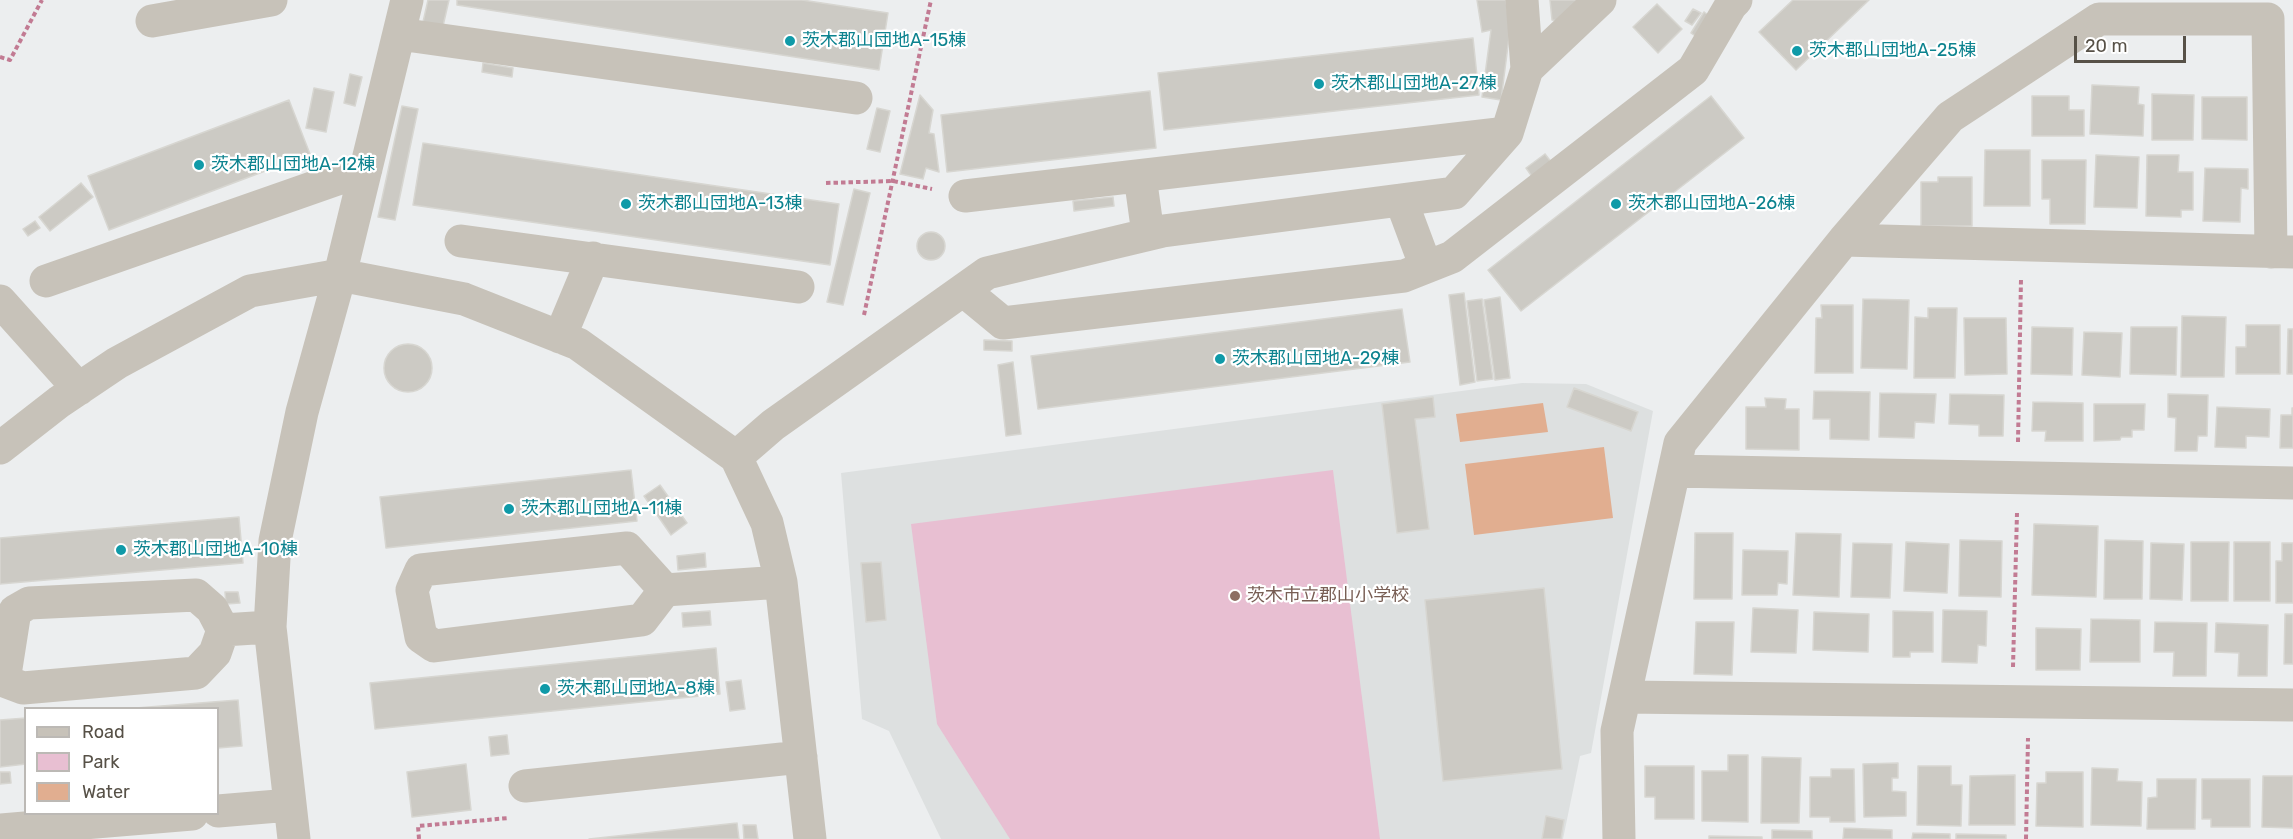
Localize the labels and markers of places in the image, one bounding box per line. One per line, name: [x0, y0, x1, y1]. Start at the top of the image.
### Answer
place label: 茨木郡山団地A-15棟: [802, 30, 966, 52]
marker: 茨木郡山団地A-15棟: [783, 34, 797, 48]
place label: 茨木郡山団地A-25棟: [1809, 40, 1976, 62]
marker: 茨木郡山団地A-25棟: [1790, 44, 1804, 58]
place label: 茨木郡山団地A-27棟: [1331, 73, 1496, 95]
marker: 茨木郡山団地A-27棟: [1312, 77, 1326, 91]
place label: 茨木郡山団地A-12棟: [211, 154, 375, 176]
marker: 茨木郡山団地A-12棟: [192, 158, 206, 172]
place label: 茨木郡山団地A-13棟: [638, 193, 802, 215]
place label: 茨木郡山団地A-26棟: [1628, 193, 1795, 215]
marker: 茨木郡山団地A-13棟: [619, 197, 633, 211]
marker: 茨木郡山団地A-26棟: [1609, 197, 1623, 211]
place label: 茨木郡山団地A-29棟: [1232, 348, 1399, 370]
marker: 茨木郡山団地A-29棟: [1213, 352, 1227, 366]
place label: 茨木郡山団地A-11棟: [521, 498, 682, 520]
marker: 茨木郡山団地A-11棟: [502, 502, 516, 516]
place label: 茨木郡山団地A-10棟: [133, 539, 298, 561]
marker: 茨木郡山団地A-10棟: [114, 543, 128, 557]
place label: 茨木市立郡山小学校: [1247, 585, 1409, 607]
marker: 茨木市立郡山小学校: [1228, 589, 1242, 603]
place label: 茨木郡山団地A-8棟: [557, 678, 715, 700]
marker: 茨木郡山団地A-8棟: [538, 682, 552, 696]

